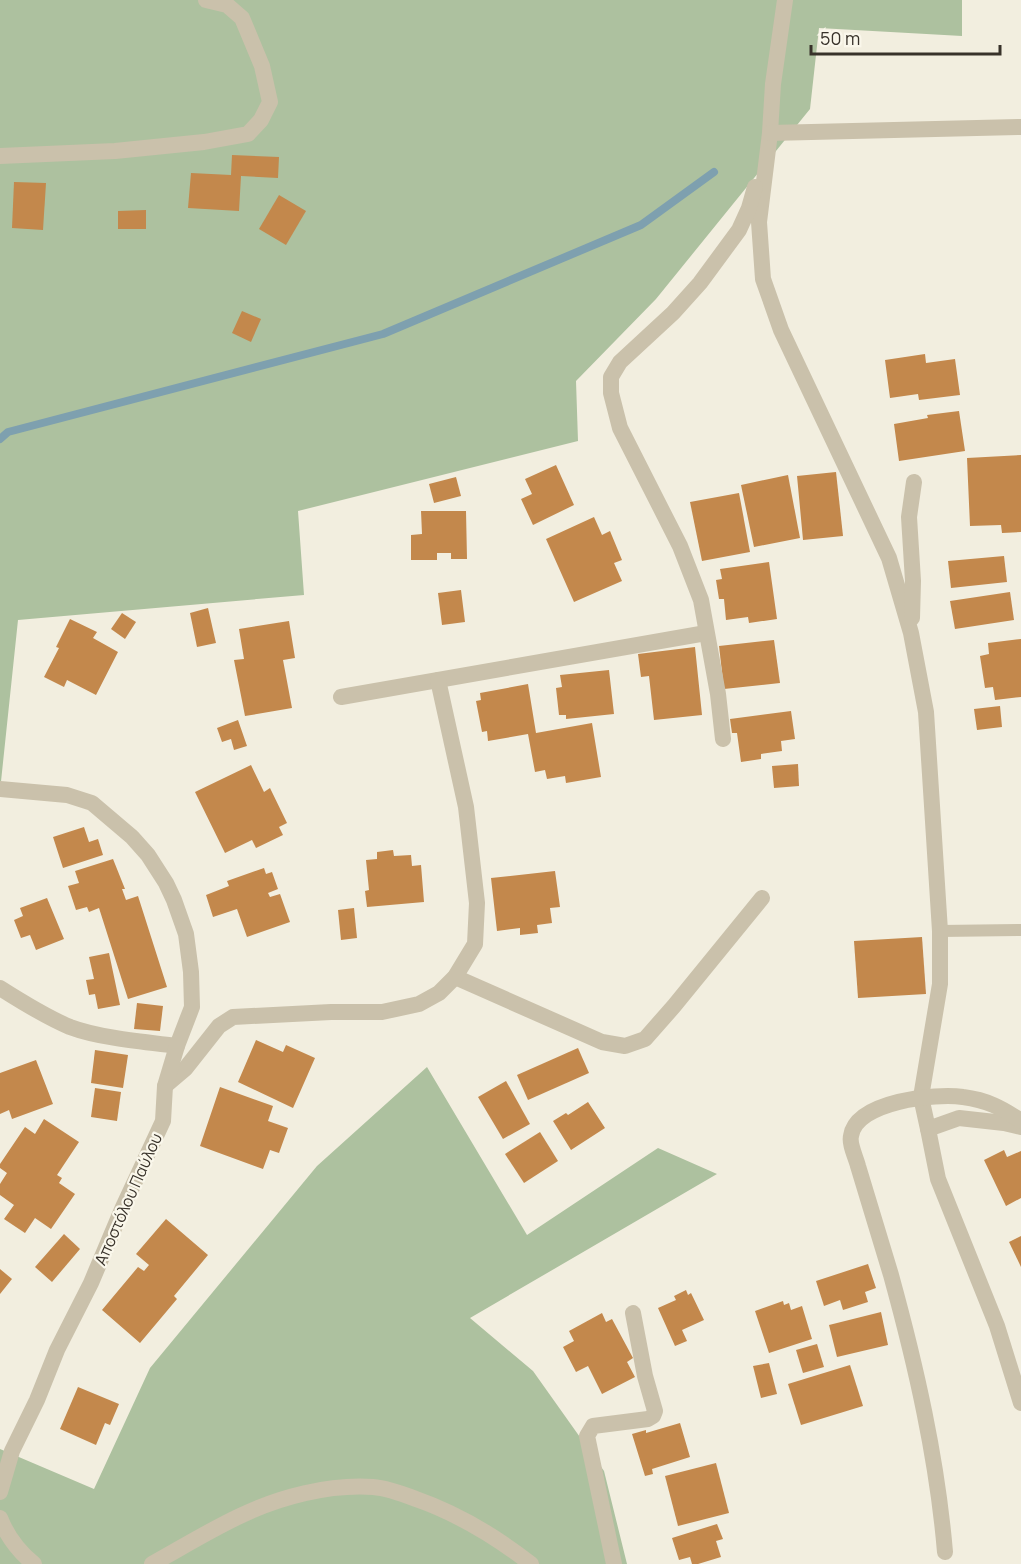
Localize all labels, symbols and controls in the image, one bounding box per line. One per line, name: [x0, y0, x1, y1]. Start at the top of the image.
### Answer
scale bar: [811, 18, 1000, 56]
text: 50 m: [820, 26, 860, 50]
street label: Αποστόλου Παύλου: [89, 1130, 167, 1268]

